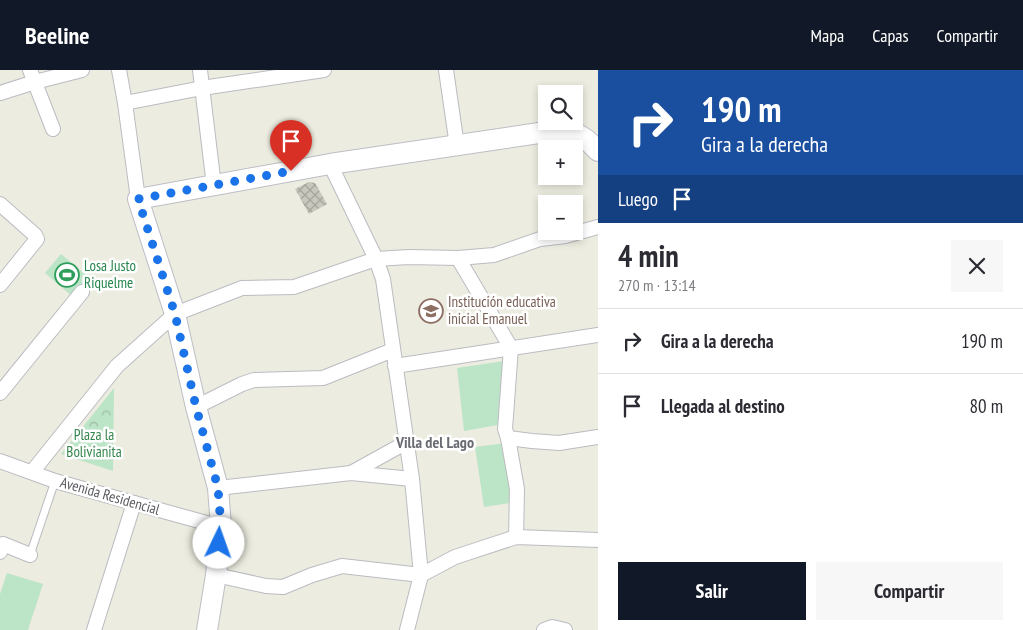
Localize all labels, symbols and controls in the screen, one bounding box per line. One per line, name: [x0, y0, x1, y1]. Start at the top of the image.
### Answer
text: Beeline: [25, 20, 90, 51]
text: Mapa: [811, 24, 844, 47]
text: Capas: [872, 24, 909, 47]
text: Compartir: [937, 24, 998, 47]
map controls: [538, 85, 583, 240]
button: search: [538, 85, 583, 130]
text: 190 m: [701, 86, 782, 132]
icon: right: [618, 90, 683, 155]
pin: [270, 120, 312, 171]
icon: arrive: [277, 127, 305, 155]
text: Gira a la derecha: [701, 130, 828, 158]
button: +: [538, 140, 583, 185]
icon: arrive: [668, 185, 696, 213]
text: Luego: [618, 187, 658, 211]
button: −: [538, 195, 583, 240]
text: 4 min: [618, 236, 679, 275]
button: close: [951, 240, 1003, 292]
place label: Losa Justo Riquelme: [84, 256, 136, 292]
sports icon: Losa Justo Riquelme: [54, 262, 80, 288]
text: 270 m · 13:14: [618, 275, 696, 295]
place label: Institución educativa inicial Emanuel: [448, 292, 556, 328]
school or university icon: Institución educativa inicial Emanuel: [418, 298, 444, 324]
icon: right: [618, 327, 646, 355]
text: Gira a la derecha: [661, 329, 774, 353]
text: 190 m: [961, 329, 1003, 353]
icon: arrive: [618, 392, 646, 420]
text: Llegada al destino: [661, 394, 785, 418]
text: 80 m: [970, 394, 1003, 418]
park label: Plaza la Bolivianita: [66, 425, 122, 461]
district label: Villa del Lago: [395, 432, 474, 452]
street label: Avenida Residencial: [58, 472, 163, 519]
position arrow: [192, 516, 244, 568]
button: Salir: [618, 562, 806, 620]
button: Compartir: [816, 562, 1003, 620]

